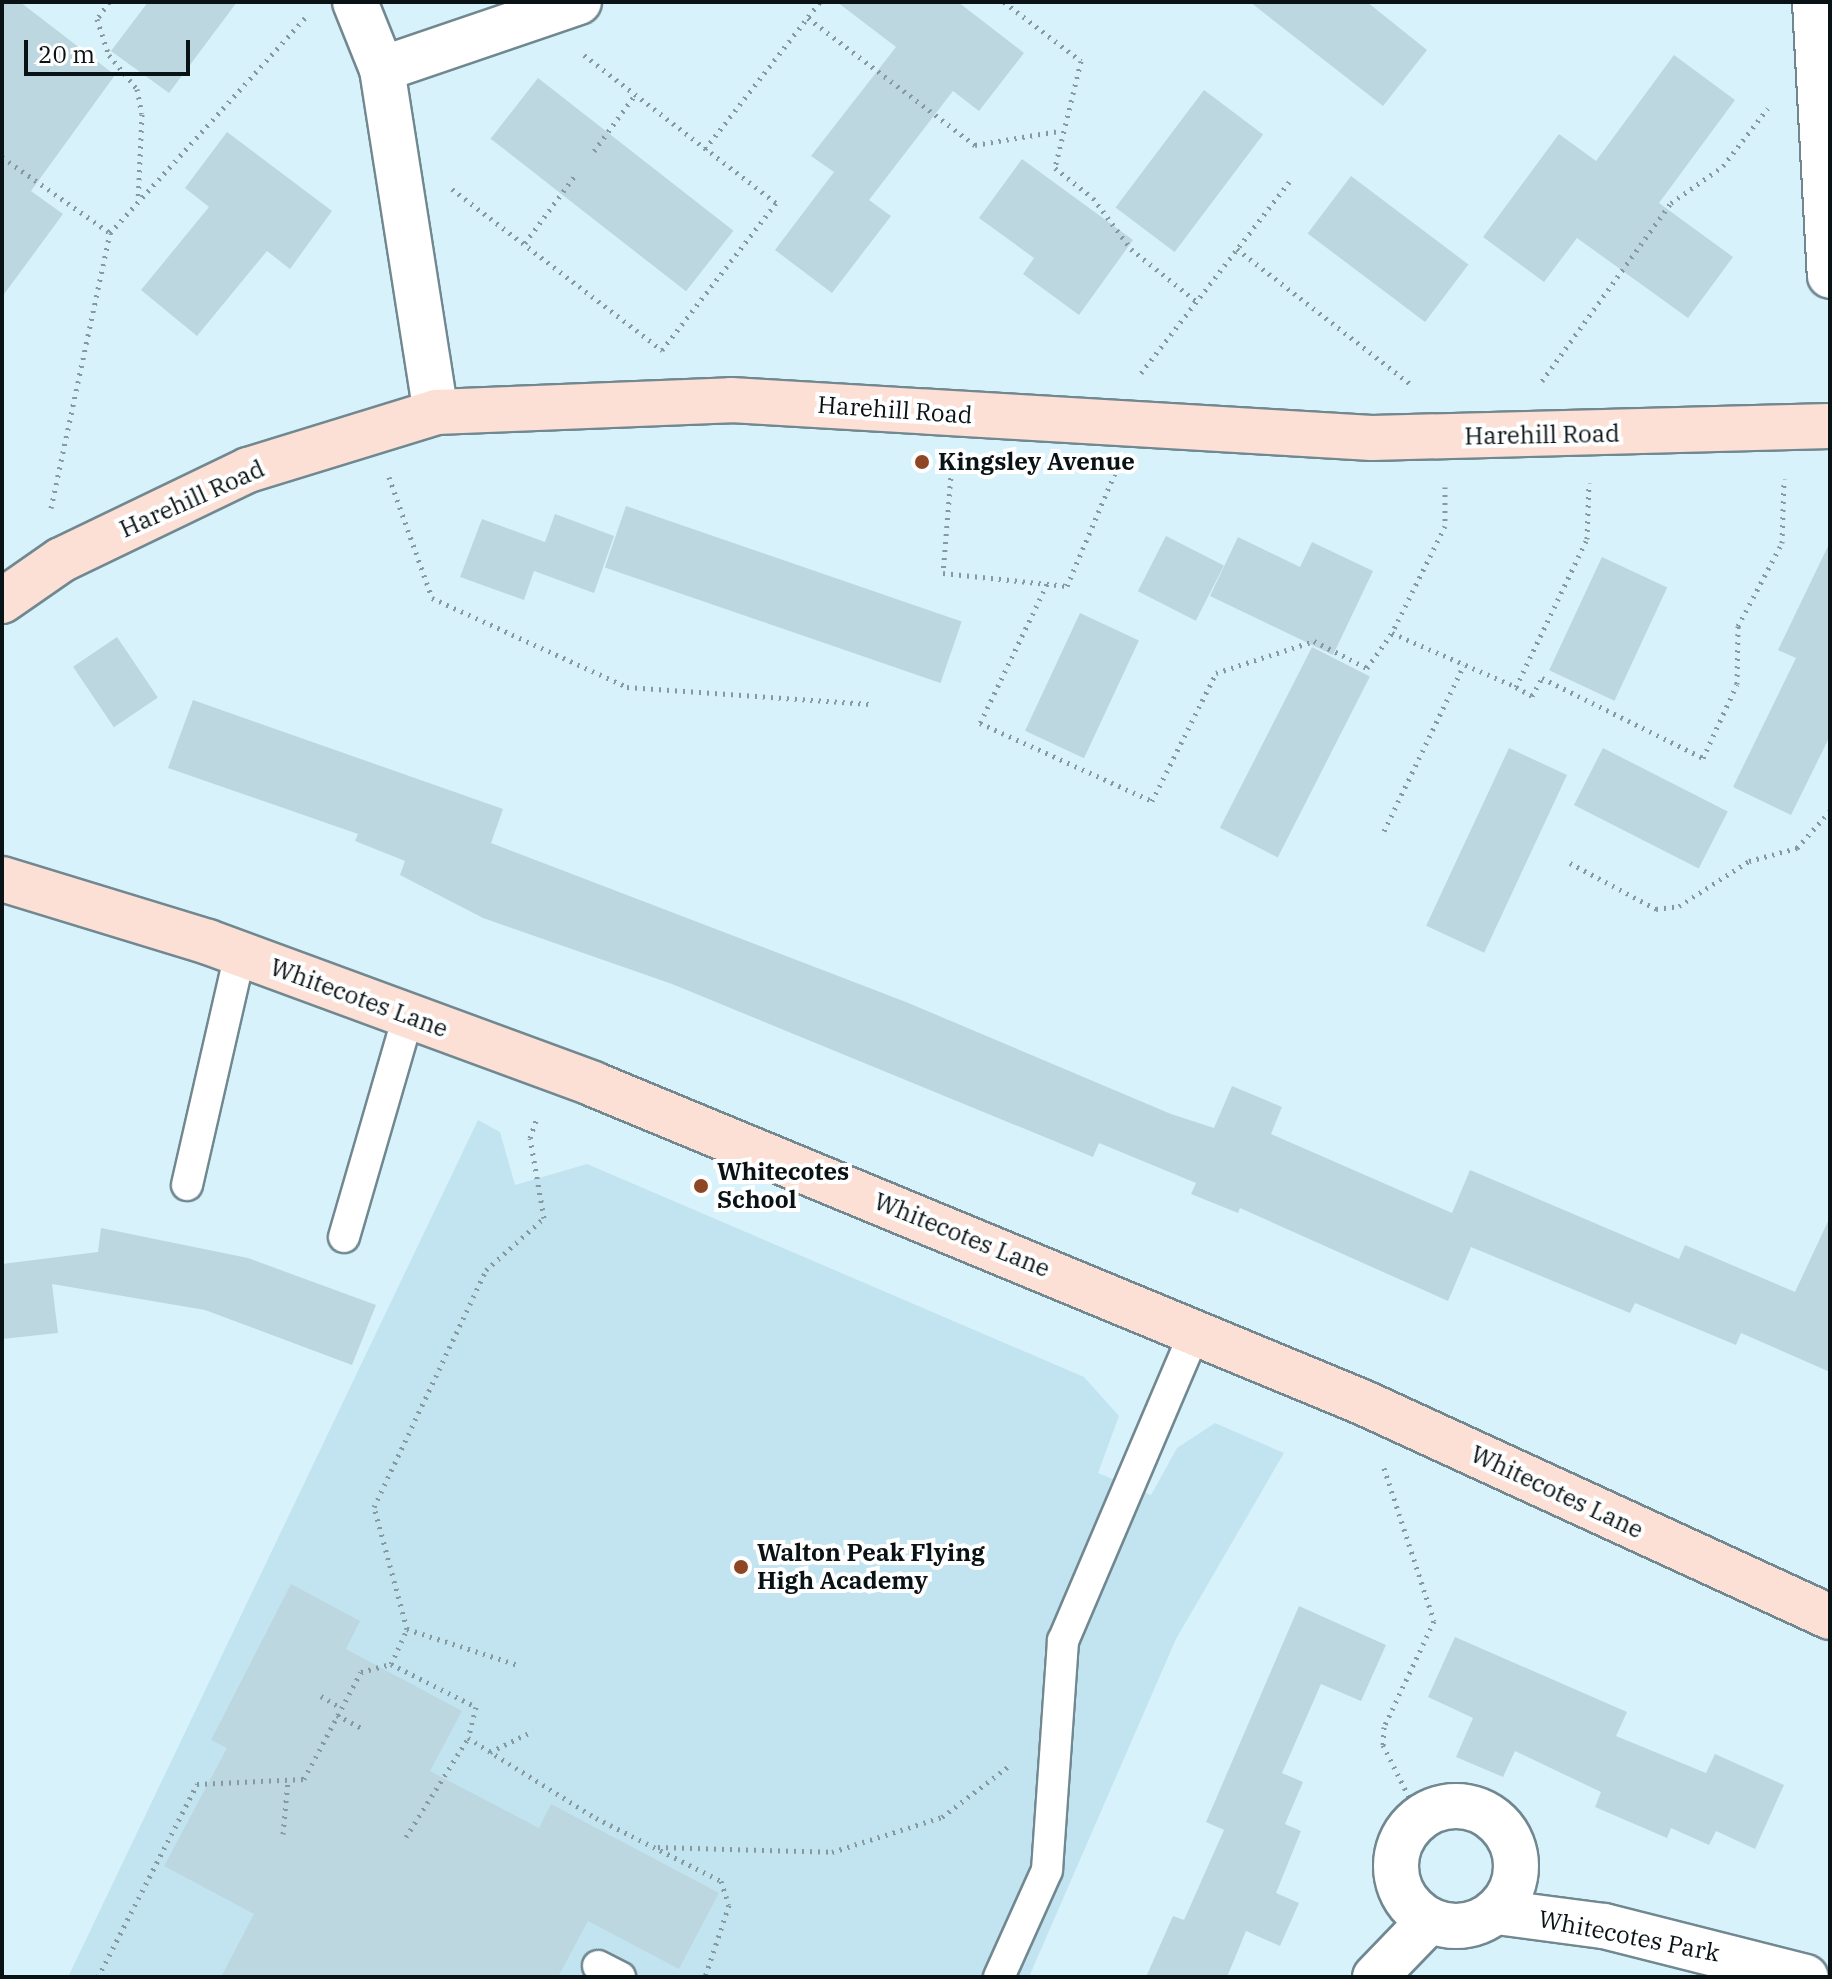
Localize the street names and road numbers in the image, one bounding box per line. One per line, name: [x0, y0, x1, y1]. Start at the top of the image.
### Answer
street label: Harehill Road: [817, 390, 973, 430]
street label: Harehill Road: [1464, 419, 1620, 451]
street label: Harehill Road: [115, 454, 269, 544]
street label: Whitecotes Lane: [266, 952, 452, 1044]
street label: Whitecotes Lane: [870, 1187, 1054, 1283]
street label: Whitecotes Lane: [1466, 1439, 1648, 1545]
street label: Whitecotes Park: [1536, 1904, 1722, 1968]

